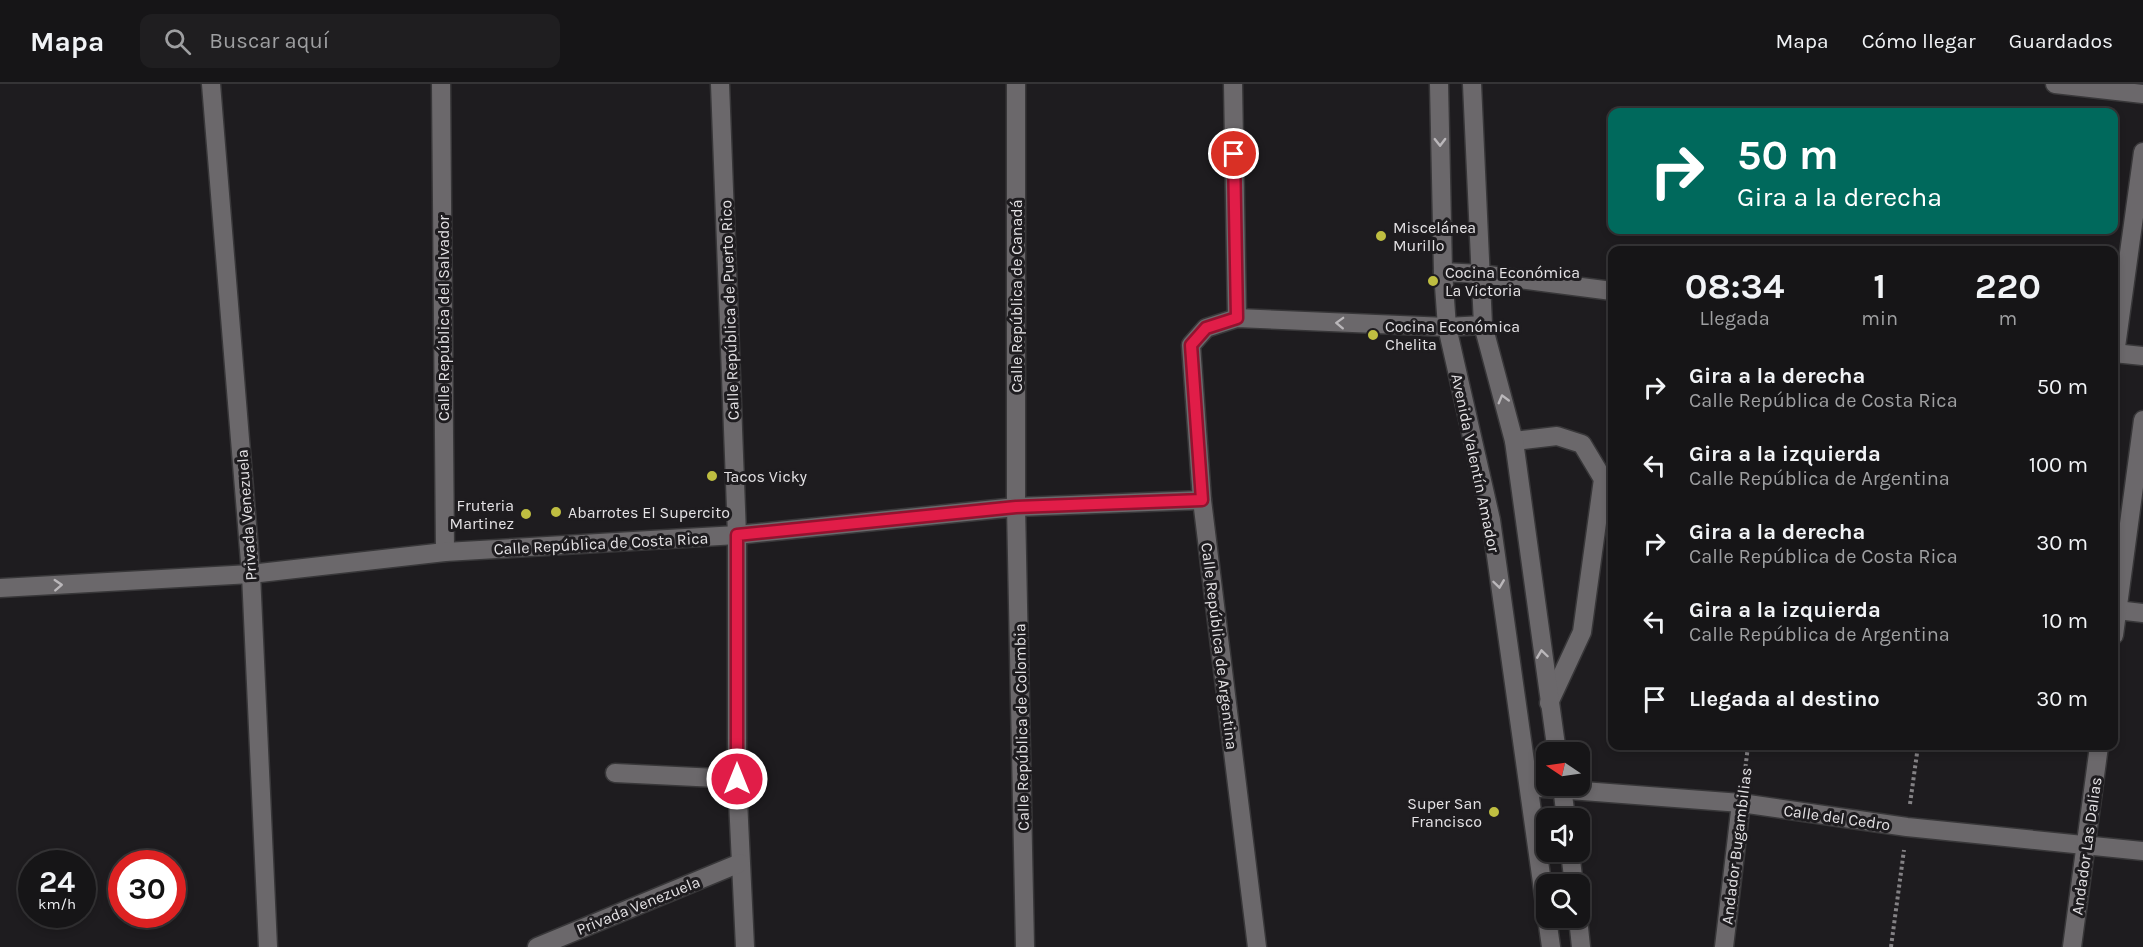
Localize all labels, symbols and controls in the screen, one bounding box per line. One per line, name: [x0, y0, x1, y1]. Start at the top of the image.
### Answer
search box: [140, 14, 560, 68]
text: Mapa: [30, 25, 104, 58]
icon: search: [161, 25, 194, 58]
text: Buscar aquí: [209, 28, 329, 54]
text: Mapa: [1775, 29, 1829, 53]
text: Cómo llegar: [1862, 29, 1976, 53]
text: Guardados: [2009, 29, 2113, 53]
pin: [1208, 128, 1259, 179]
text: 50 m: [1737, 130, 1839, 180]
icon: right: [1638, 132, 1716, 210]
icon: arrive: [1217, 137, 1250, 170]
one-way arrow: [1434, 138, 1446, 147]
text: Gira a la derecha: [1737, 181, 1942, 213]
street label: Calle República de Canadá: [1007, 199, 1026, 393]
street label: Calle República de Puerto Rico: [716, 200, 743, 420]
street label: Calle República del Salvador: [434, 215, 453, 421]
place label: Miscelánea Murillo: [1393, 218, 1476, 255]
marker: Miscelánea Murillo: [1374, 229, 1388, 243]
place label: Cocina Económica La Victoria: [1445, 263, 1580, 300]
text: 08:34: [1685, 265, 1784, 307]
text: 1: [1873, 265, 1886, 307]
text: 220: [1975, 265, 2041, 307]
marker: Cocina Económica La Victoria: [1426, 274, 1440, 288]
text: Llegada: [1699, 307, 1770, 330]
text: min: [1861, 307, 1898, 330]
text: m: [1999, 307, 2017, 330]
one-way arrow: [1336, 316, 1345, 329]
place label: Cocina Económica Chelita: [1385, 317, 1520, 354]
marker: Cocina Económica Chelita: [1366, 328, 1380, 342]
text: Gira a la derecha: [1689, 363, 1865, 389]
icon: right: [1638, 371, 1671, 404]
street label: Avenida Valentín Amador: [1447, 372, 1504, 555]
text: 50 m: [2037, 374, 2088, 400]
text: Calle República de Costa Rica: [1689, 389, 1958, 412]
one-way arrow: [1497, 394, 1510, 404]
text: Gira a la izquierda: [1689, 441, 1881, 467]
street label: Privada Venezuela: [232, 449, 261, 581]
icon: left: [1638, 449, 1671, 482]
text: 100 m: [2029, 452, 2088, 478]
place label: Tacos Vicky: [724, 467, 807, 486]
text: Calle República de Argentina: [1689, 467, 1950, 490]
marker: Tacos Vicky: [705, 469, 719, 483]
place label: Fruteria Martinez: [450, 496, 514, 533]
place label: Abarrotes El Supercito: [568, 503, 730, 522]
marker: Abarrotes El Supercito: [549, 505, 563, 519]
marker: Fruteria Martinez: [519, 507, 533, 521]
text: Gira a la derecha: [1689, 519, 1865, 545]
icon: right: [1638, 527, 1671, 560]
street label: Calle República de Costa Rica: [493, 528, 709, 559]
text: 30 m: [2036, 530, 2088, 556]
street label: Calle República de Argentina: [1197, 541, 1242, 751]
text: Calle República de Costa Rica: [1689, 545, 1958, 568]
one-way arrow: [54, 578, 63, 591]
one-way arrow: [1493, 579, 1505, 588]
text: Gira a la izquierda: [1689, 597, 1881, 623]
icon: left: [1638, 605, 1671, 638]
text: 10 m: [2042, 608, 2088, 634]
street label: Calle República de Colombia: [1010, 623, 1033, 831]
text: Calle República de Argentina: [1689, 623, 1950, 646]
one-way arrow: [1537, 649, 1549, 658]
icon: arrive: [1638, 683, 1671, 716]
text: Llegada al destino: [1689, 686, 1880, 712]
text: 30 m: [2036, 686, 2088, 712]
north arrow: [1536, 742, 1590, 796]
map controls: [1536, 742, 1590, 928]
position arrow: [705, 747, 769, 811]
street label: Andador Bugambilias: [1717, 766, 1756, 926]
street label: Andador Las Dalias: [2067, 776, 2106, 916]
place label: Super San Francisco: [1407, 794, 1482, 831]
street label: Calle del Cedro: [1782, 801, 1892, 834]
marker: Super San Francisco: [1487, 805, 1501, 819]
button: sound: [1536, 808, 1590, 862]
speed limit sign: 30: [108, 850, 186, 928]
text: 24: [39, 864, 75, 900]
street label: Privada Venezuela: [574, 872, 703, 939]
button: search: [1536, 874, 1590, 928]
text: km/h: [38, 895, 76, 913]

